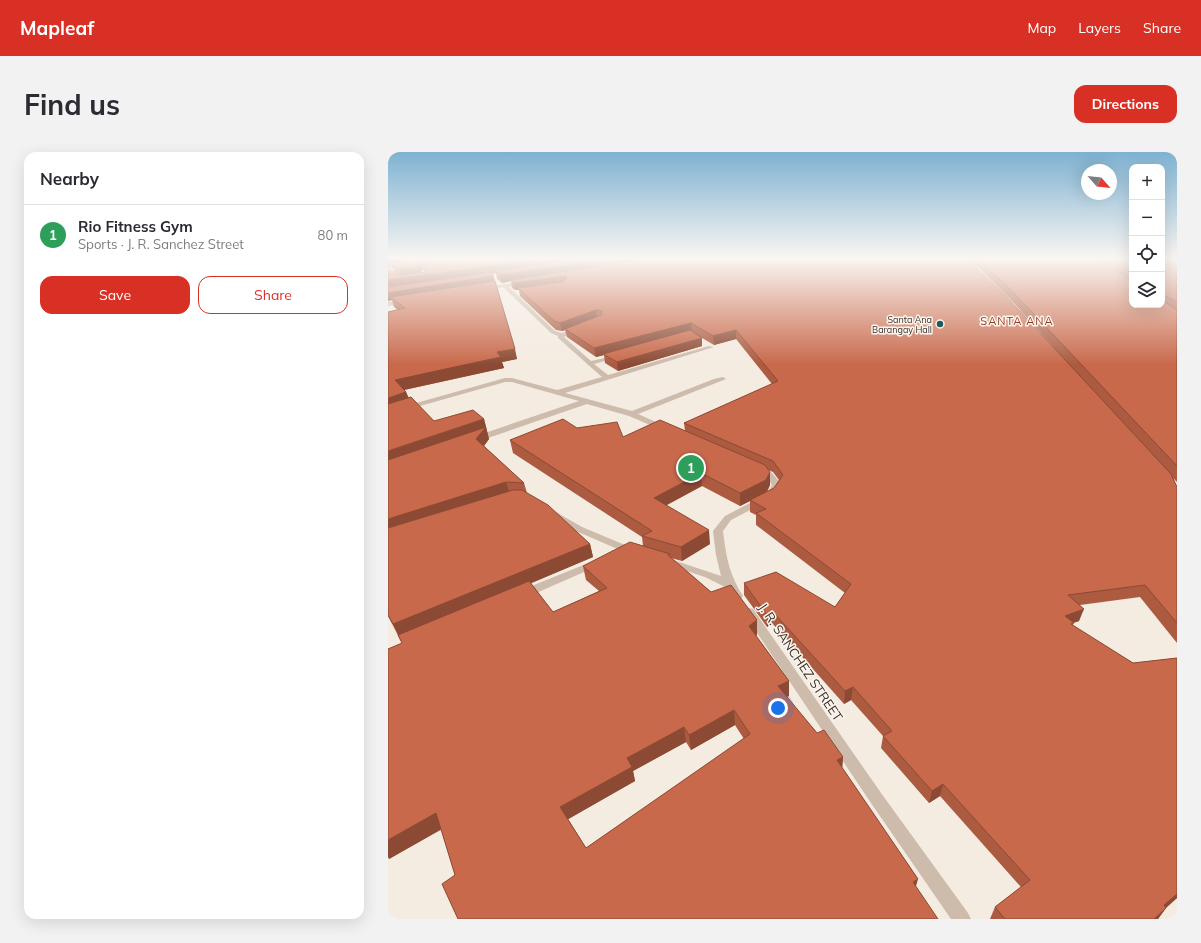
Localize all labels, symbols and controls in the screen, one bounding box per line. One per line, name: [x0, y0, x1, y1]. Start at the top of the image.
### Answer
text: Mapleaf: [20, 16, 94, 40]
text: Map: [1027, 19, 1056, 37]
text: Layers: [1078, 19, 1121, 37]
text: Share: [1143, 19, 1181, 37]
button: Directions: [1074, 85, 1177, 123]
text: Find us: [24, 87, 120, 122]
north arrow: [1081, 164, 1117, 200]
map controls: [1129, 164, 1165, 308]
button: +: [1129, 164, 1165, 200]
text: Nearby: [40, 168, 99, 189]
button: −: [1129, 200, 1165, 236]
text: Rio Fitness Gym: [78, 217, 193, 236]
text: 1: [49, 227, 57, 243]
text: 80 m: [318, 227, 348, 243]
text: Sports · J. R. Sanchez Street: [78, 236, 244, 252]
button: locate: [1129, 236, 1165, 272]
button: layers: [1129, 272, 1165, 308]
button: Save: [40, 276, 190, 314]
button: Share: [198, 276, 348, 314]
place label: Santa Ana Barangay Hall: [872, 314, 932, 336]
district label: SANTA ANA: [980, 314, 1054, 328]
marker: Santa Ana Barangay Hall: [935, 319, 945, 329]
pin: 1: [678, 453, 704, 483]
street label: J. R. SANCHEZ STREET: [756, 600, 846, 724]
your location: [768, 698, 788, 718]

